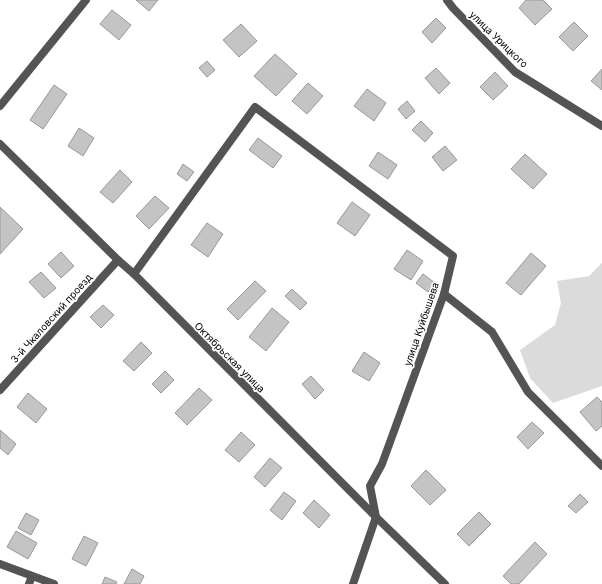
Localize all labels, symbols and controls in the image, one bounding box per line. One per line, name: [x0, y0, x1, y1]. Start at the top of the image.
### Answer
street label: улица Урицкого: [467, 8, 531, 70]
street label: 3-й Чкаловский проезд: [8, 271, 94, 365]
street label: улица Куйбышева: [401, 281, 441, 367]
street label: Октябрьская улица: [192, 319, 268, 395]

